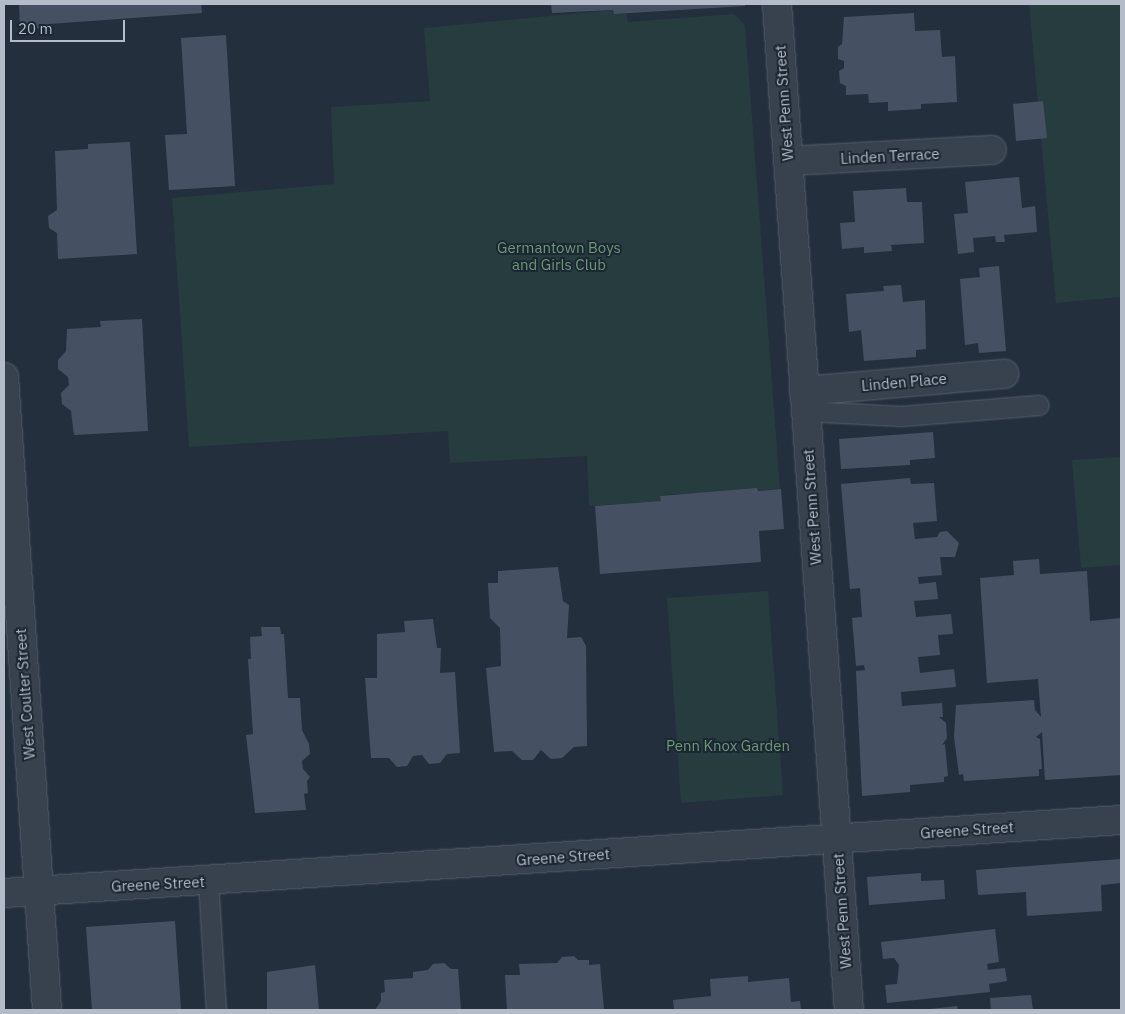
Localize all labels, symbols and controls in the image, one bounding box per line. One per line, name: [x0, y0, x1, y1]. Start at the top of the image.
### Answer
scale bar: [12, 10, 128, 42]
text: 20 m: [18, 19, 53, 38]
street label: West Penn Street: [771, 44, 797, 162]
street label: Linden Terrace: [840, 144, 940, 168]
park label: Germantown Boys and Girls Club: [497, 238, 621, 273]
street label: Linden Place: [861, 369, 947, 395]
street label: West Penn Street: [799, 448, 825, 566]
street label: West Coulter Street: [11, 628, 39, 760]
park label: Penn Knox Garden: [666, 737, 790, 755]
street label: Greene Street: [920, 818, 1014, 842]
street label: Greene Street: [516, 845, 610, 869]
street label: West Penn Street: [829, 852, 855, 970]
street label: Greene Street: [111, 873, 205, 895]

